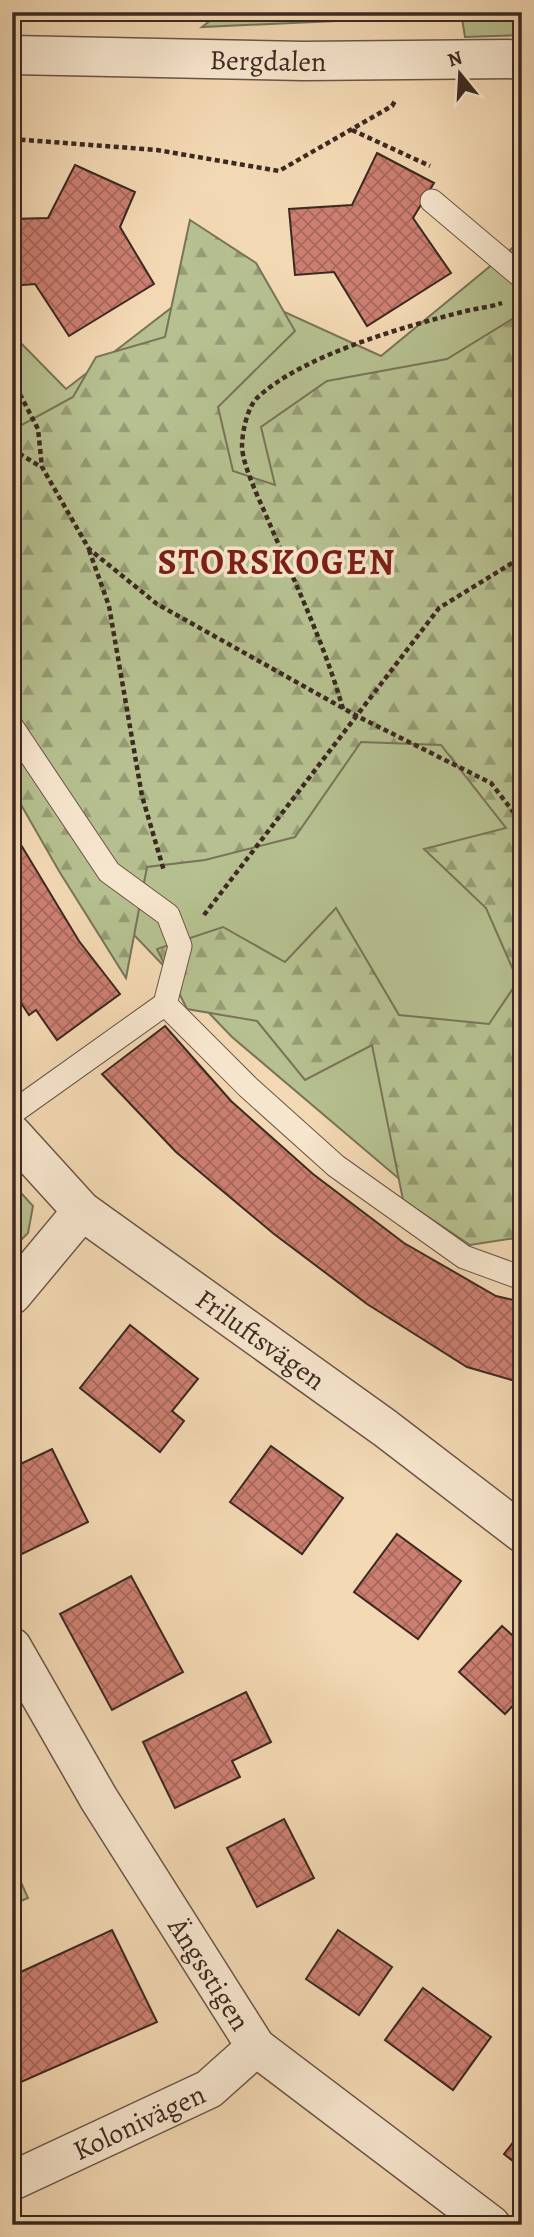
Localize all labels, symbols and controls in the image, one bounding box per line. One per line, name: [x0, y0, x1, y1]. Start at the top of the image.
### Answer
north arrow: [426, 38, 496, 108]
street label: Bergdalen: [209, 41, 326, 81]
text: N: [444, 44, 466, 73]
district label: STORSKOGEN: [158, 538, 396, 586]
street label: Friluftsvägen: [188, 1280, 333, 1399]
street label: Ängsstigen: [158, 1910, 259, 2038]
street label: Kolonivägen: [67, 2075, 212, 2170]

